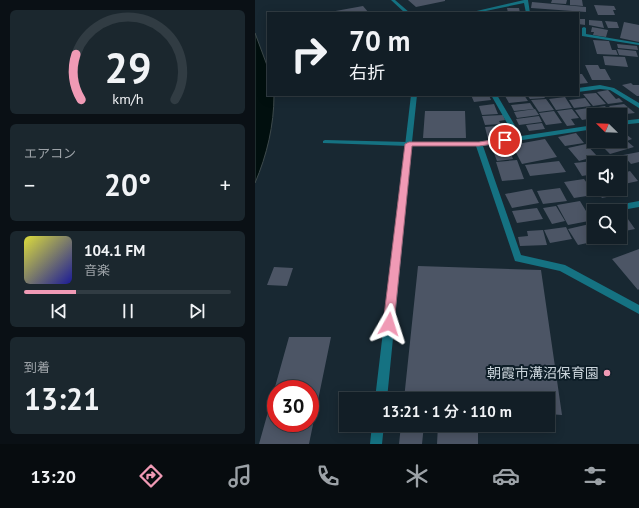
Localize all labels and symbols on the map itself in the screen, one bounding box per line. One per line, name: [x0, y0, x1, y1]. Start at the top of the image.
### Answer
north arrow: [587, 108, 627, 148]
pin: [488, 123, 522, 157]
position arrow: [368, 303, 410, 345]
place label: 朝霞市溝沼保育園: [487, 364, 599, 382]
marker: 朝霞市溝沼保育園: [602, 368, 612, 378]
speed limit sign: 30: [267, 380, 319, 432]

